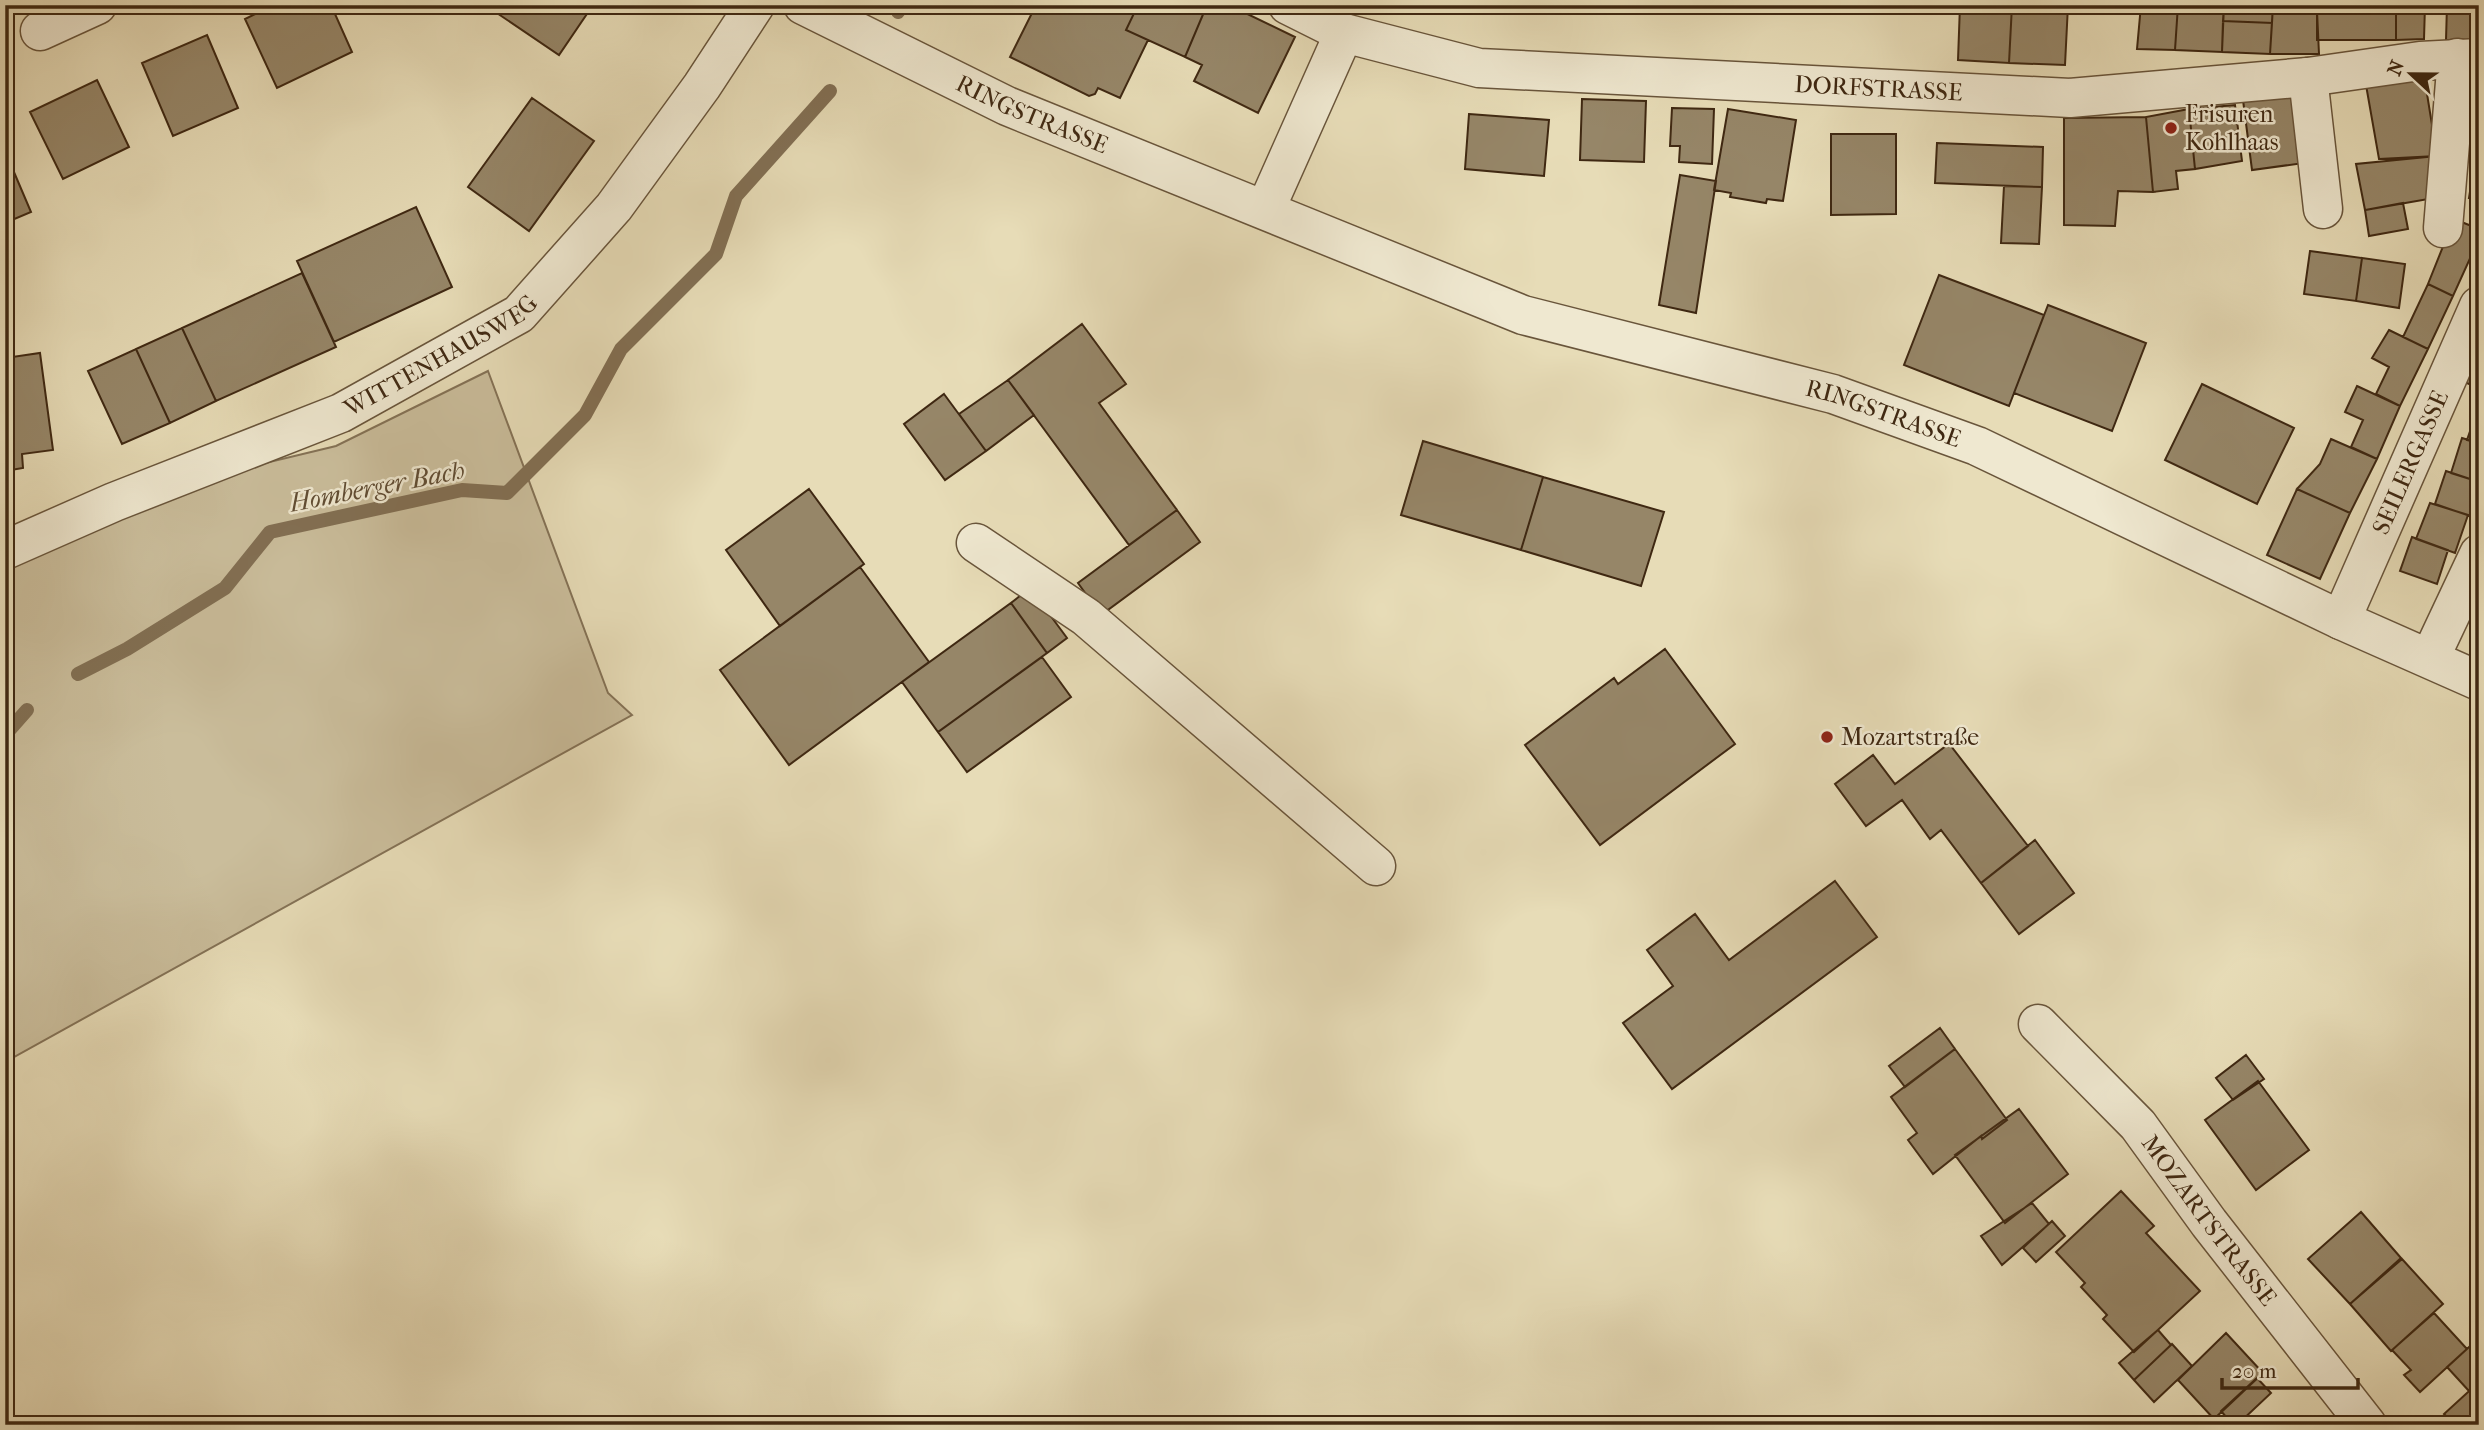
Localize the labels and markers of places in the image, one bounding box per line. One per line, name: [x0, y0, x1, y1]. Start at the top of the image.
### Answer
place label: Frisuren Kohlhaas: [2185, 100, 2279, 156]
marker: Frisuren Kohlhaas: [2163, 120, 2179, 136]
place label: Mozartstraße: [1841, 723, 1979, 751]
marker: Mozartstraße: [1819, 729, 1835, 745]

